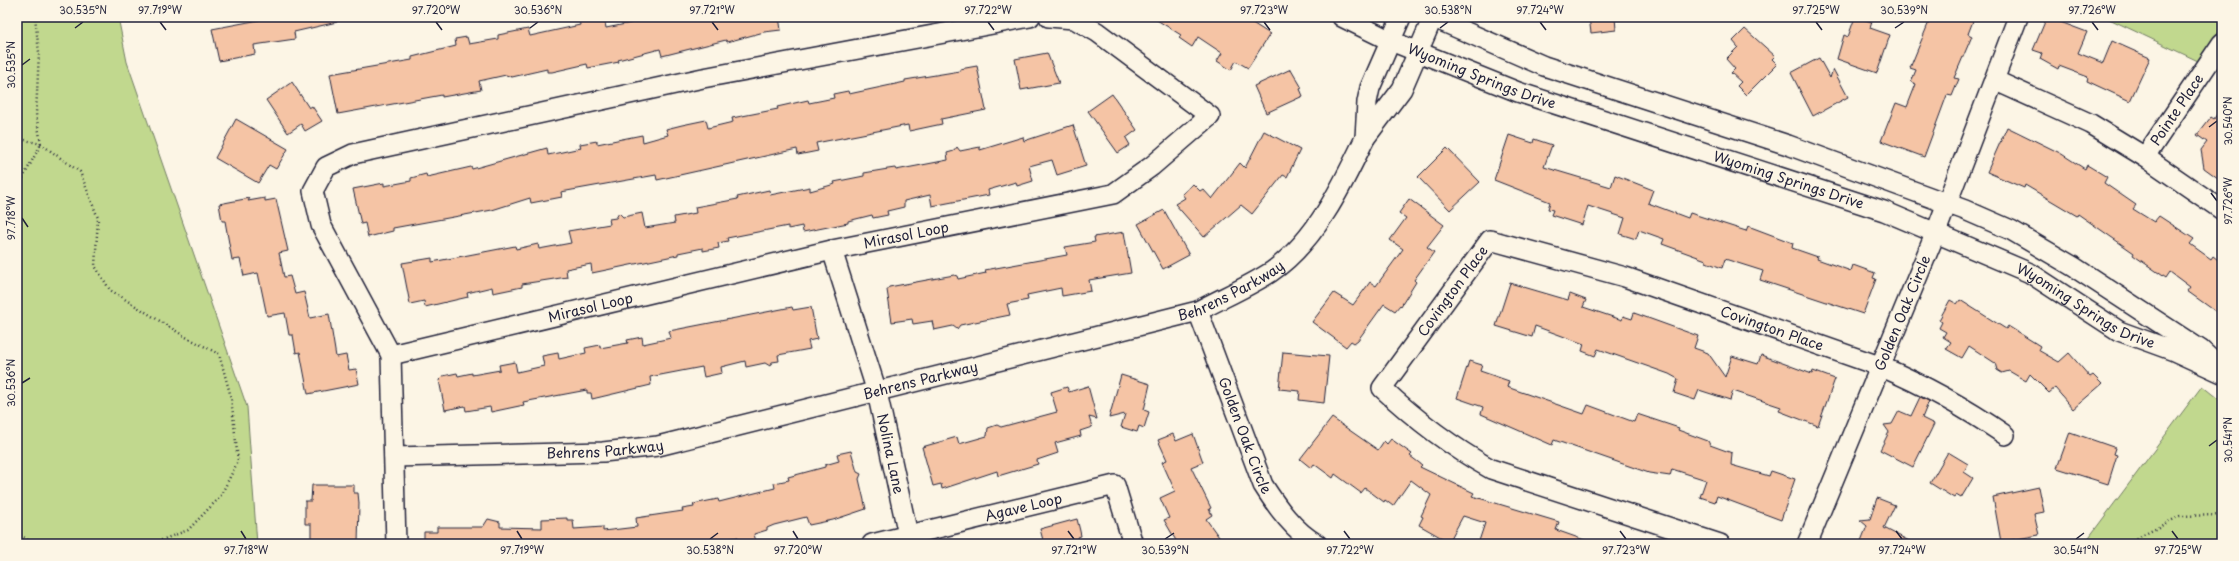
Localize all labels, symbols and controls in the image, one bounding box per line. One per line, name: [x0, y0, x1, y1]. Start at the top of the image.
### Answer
text: 30.535°N: [59, 2, 107, 17]
text: 97.719°W: [138, 2, 183, 17]
text: 97.720°W: [412, 2, 461, 17]
text: 30.536°N: [514, 2, 562, 17]
text: 97.721°W: [689, 2, 735, 17]
text: 97.722°W: [964, 2, 1013, 17]
text: 97.723°W: [1240, 2, 1289, 17]
text: 30.538°N: [1424, 2, 1472, 17]
text: 97.724°W: [1516, 2, 1565, 17]
text: 97.725°W: [1792, 2, 1840, 17]
text: 30.539°N: [1880, 2, 1928, 17]
text: 97.726°W: [2068, 2, 2117, 17]
street label: Wyoming Springs Drive: [1405, 38, 1559, 114]
text: 30.535°N: [3, 41, 18, 89]
street label: Pointe Place: [2145, 69, 2208, 150]
text: 30.540°N: [2220, 96, 2235, 146]
street label: Wyoming Springs Drive: [1711, 145, 1867, 214]
text: 97.726°W: [2220, 176, 2235, 225]
text: 97.718°W: [3, 195, 18, 240]
street label: Mirasol Loop: [862, 216, 951, 253]
street label: Covington Place: [1412, 241, 1493, 341]
street label: Golden Oak Circle: [1869, 251, 1935, 374]
street label: Behrens Parkway: [1175, 255, 1288, 326]
street label: Wyoming Springs Drive: [2014, 258, 2158, 353]
street label: Mirasol Loop: [546, 287, 635, 327]
street label: Covington Place: [1718, 300, 1827, 356]
street label: Behrens Parkway: [861, 355, 980, 404]
text: 30.536°N: [3, 359, 18, 407]
street label: Golden Oak Circle: [1214, 374, 1277, 498]
street label: Nolina Lane: [872, 411, 910, 496]
text: 30.541°N: [2220, 417, 2235, 463]
street label: Behrens Parkway: [546, 434, 666, 463]
street label: Agave Loop: [983, 487, 1064, 526]
text: 97.718°W: [224, 542, 269, 557]
text: 97.719°W: [500, 542, 545, 557]
text: 30.538°N: [686, 542, 734, 557]
text: 97.720°W: [774, 542, 823, 557]
text: 97.721°W: [1051, 542, 1097, 557]
text: 30.539°N: [1141, 542, 1189, 557]
text: 97.722°W: [1326, 542, 1375, 557]
text: 97.723°W: [1602, 542, 1651, 557]
text: 97.724°W: [1878, 542, 1927, 557]
text: 30.541°N: [2053, 542, 2099, 557]
text: 97.725°W: [2154, 542, 2202, 557]

